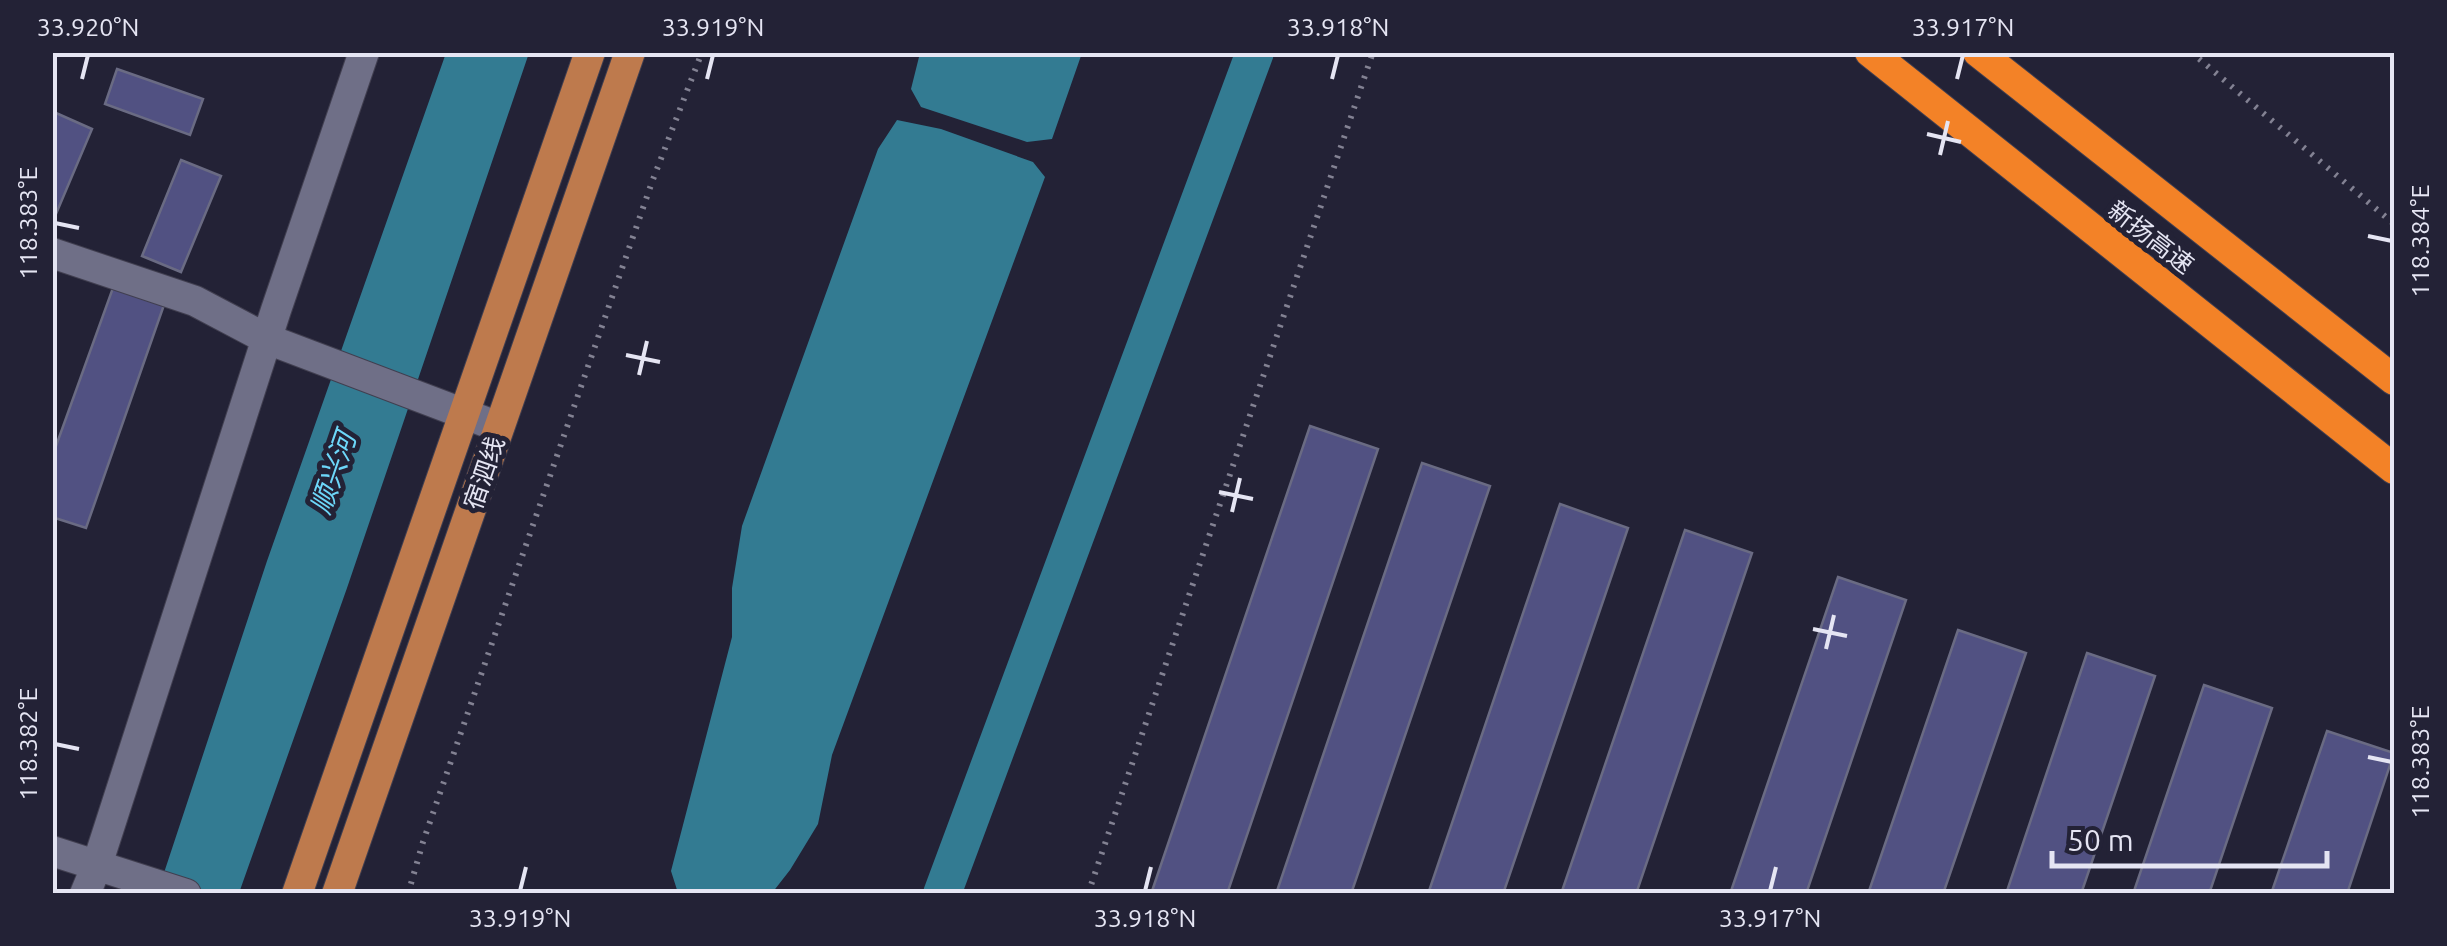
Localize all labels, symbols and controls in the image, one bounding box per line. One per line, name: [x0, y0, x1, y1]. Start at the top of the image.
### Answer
text: 33.920°N: [37, 13, 139, 41]
text: 33.919°N: [662, 13, 764, 41]
text: 33.918°N: [1287, 13, 1389, 41]
text: 33.917°N: [1912, 13, 2014, 41]
text: 118.383°E: [14, 167, 42, 279]
text: 118.384°E: [2406, 185, 2434, 297]
street label: 新扬高速: [2103, 195, 2199, 279]
water label: 顺兴河: [304, 423, 362, 518]
street label: 宿泗线: [459, 433, 509, 513]
text: 118.382°E: [14, 688, 42, 800]
text: 118.383°E: [2406, 706, 2434, 818]
scale bar: [2052, 806, 2327, 868]
text: 50 m: [2067, 823, 2134, 857]
text: 33.919°N: [469, 904, 571, 932]
text: 33.918°N: [1094, 904, 1196, 932]
text: 33.917°N: [1719, 904, 1821, 932]

